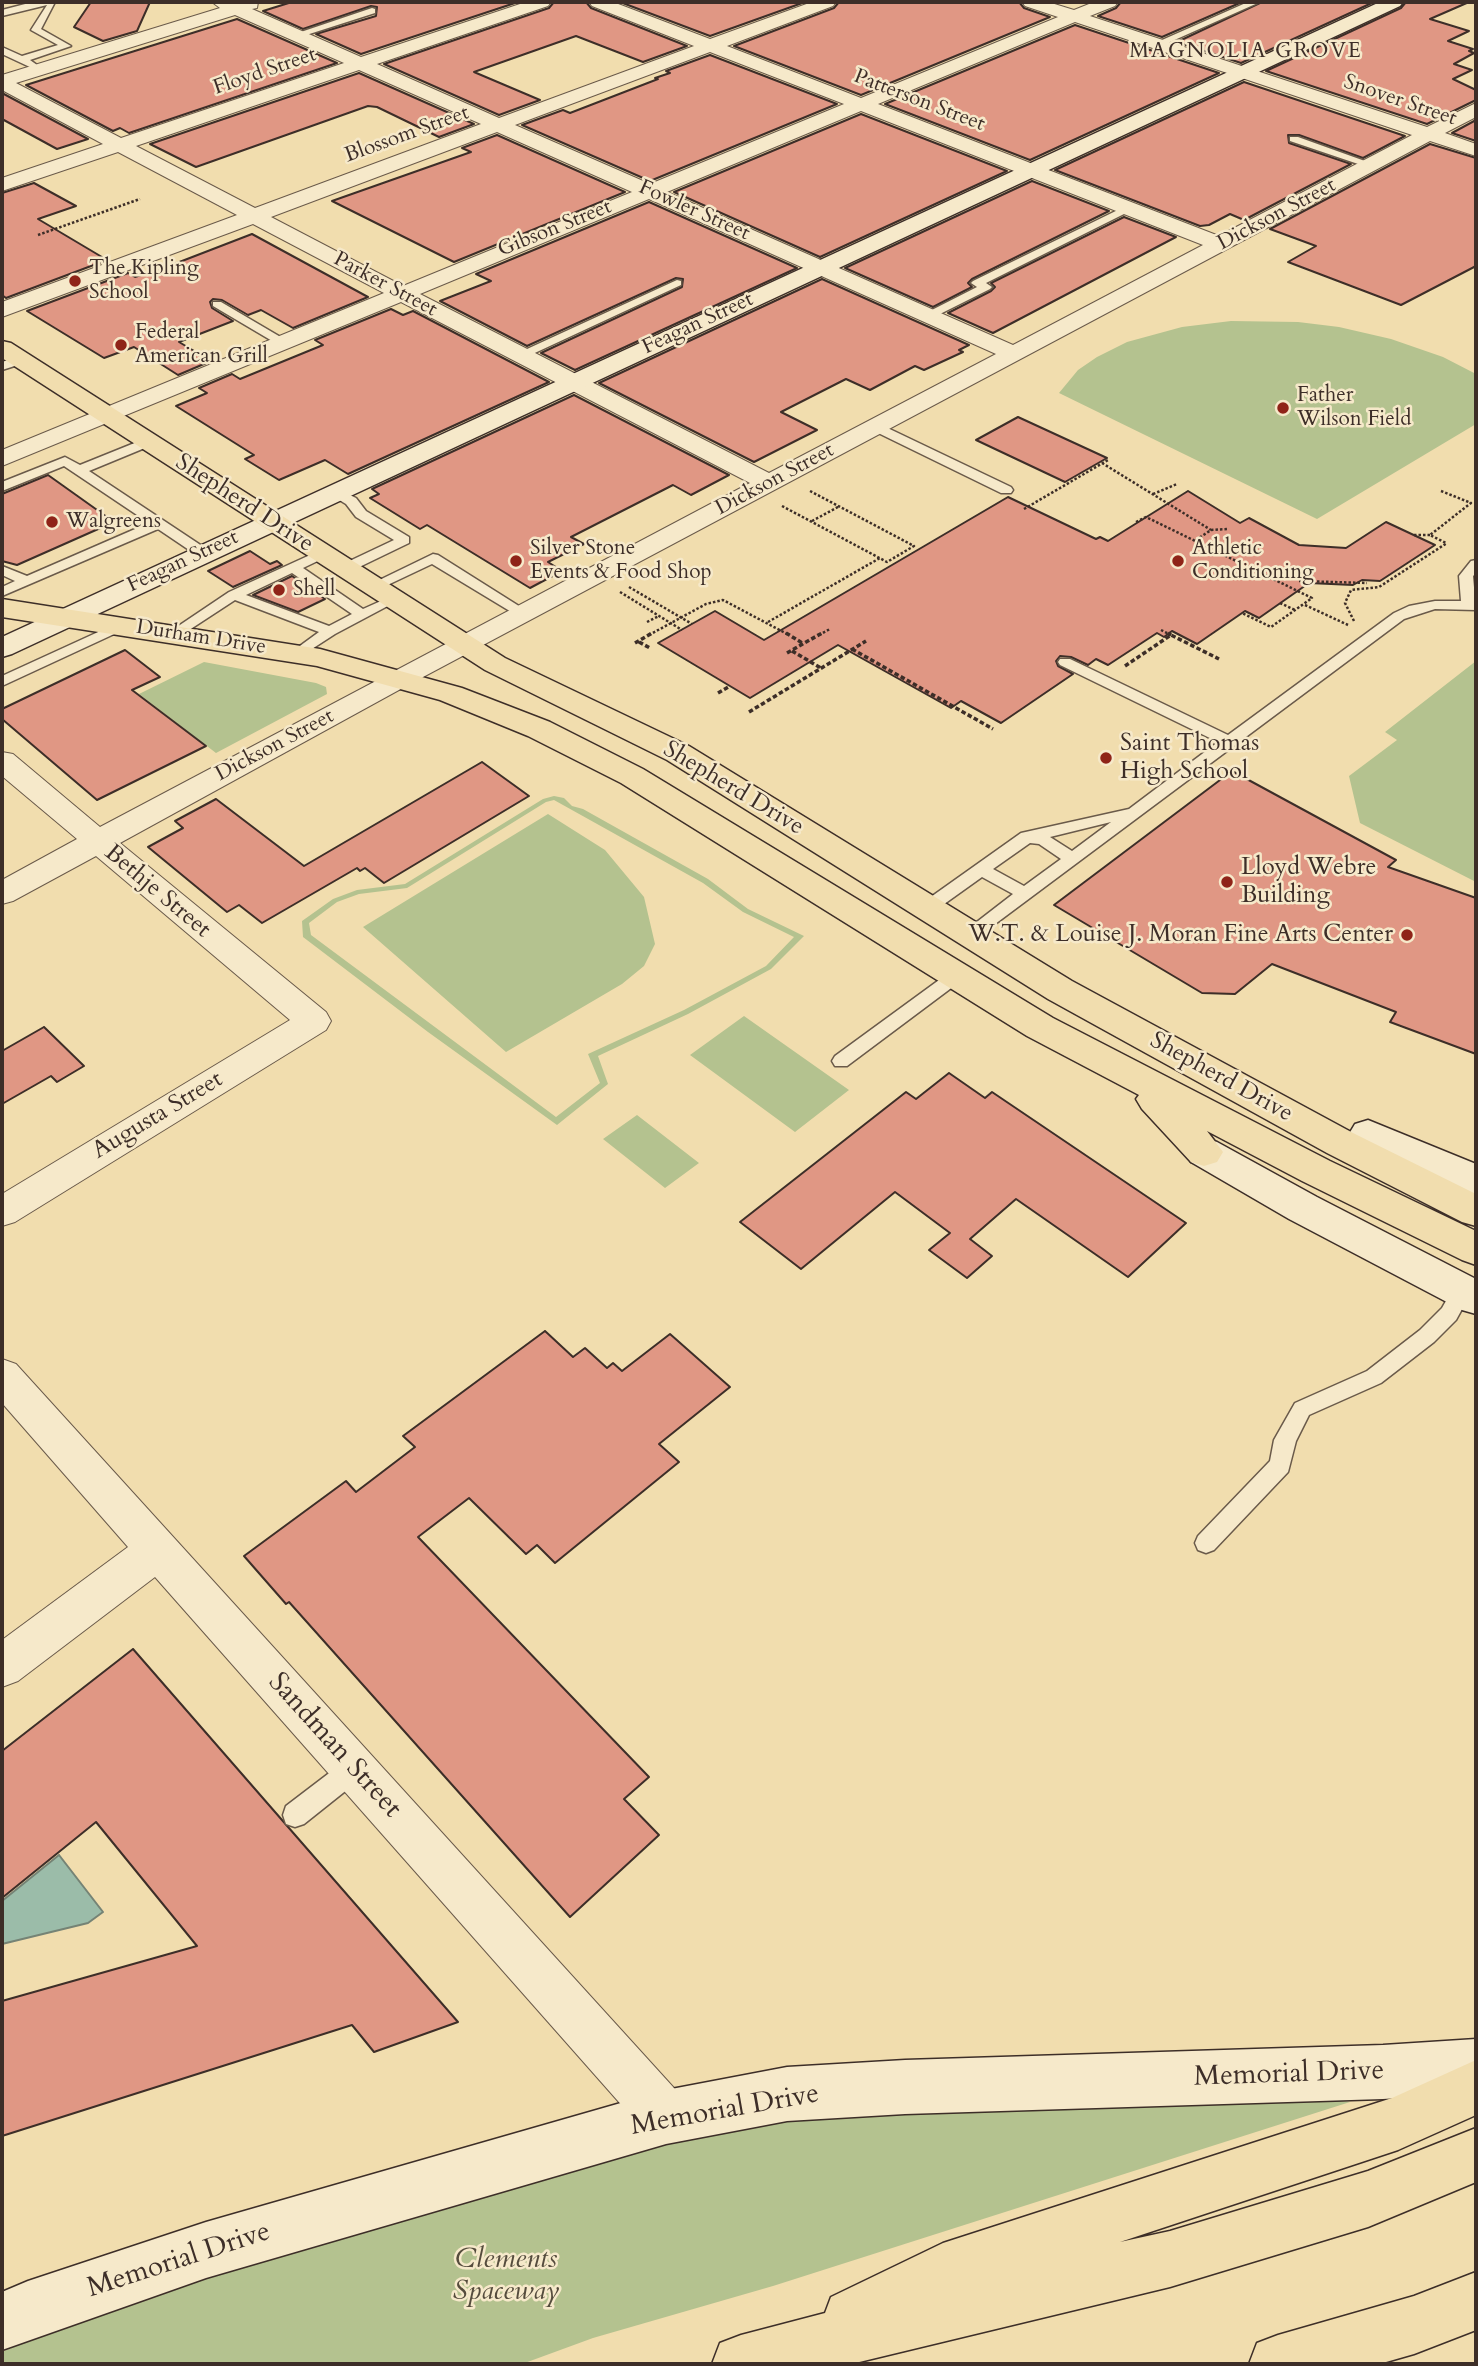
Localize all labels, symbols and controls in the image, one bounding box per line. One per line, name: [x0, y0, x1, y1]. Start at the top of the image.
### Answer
district label: MAGNOLIA GROVE: [1131, 39, 1361, 65]
street label: Floyd Street: [210, 43, 320, 101]
street label: Patterson Street: [850, 64, 988, 138]
street label: Snover Street: [1340, 70, 1460, 132]
street label: Blossom Street: [341, 101, 473, 169]
street label: Dickson Street: [1214, 173, 1340, 257]
street label: Fowler Street: [635, 175, 753, 247]
street label: Gibson Street: [495, 195, 615, 263]
street label: Parker Street: [329, 247, 441, 323]
place label: The Kipling School: [89, 256, 199, 306]
marker: The Kipling School: [67, 273, 83, 289]
street label: Feagan Street: [639, 287, 757, 361]
place label: Federal American Grill: [135, 320, 268, 370]
marker: Federal American Grill: [113, 337, 129, 353]
place label: Father Wilson Field: [1297, 383, 1411, 433]
marker: Father Wilson Field: [1275, 400, 1291, 416]
street label: Dickson Street: [712, 438, 838, 522]
street label: Shepherd Drive: [170, 449, 318, 559]
place label: Walgreens: [66, 509, 161, 535]
marker: Walgreens: [44, 514, 60, 530]
street label: Feagan Street: [124, 525, 242, 599]
place label: Silver Stone Events & Food Shop: [530, 536, 712, 586]
place label: Athletic Conditioning: [1192, 536, 1314, 586]
marker: Silver Stone Events & Food Shop: [508, 553, 524, 569]
marker: Athletic Conditioning: [1170, 553, 1186, 569]
place label: Shell: [293, 577, 335, 603]
marker: Shell: [271, 582, 287, 598]
street label: Durham Drive: [134, 615, 268, 661]
street label: Dickson Street: [212, 704, 338, 788]
place label: Saint Thomas High School: [1120, 730, 1259, 786]
street label: Shepherd Drive: [657, 736, 809, 842]
marker: Saint Thomas High School: [1098, 750, 1114, 766]
street label: Bethje Street: [98, 839, 216, 945]
place label: Lloyd Webre Building: [1241, 854, 1376, 910]
marker: Lloyd Webre Building: [1219, 874, 1235, 890]
place label: W.T. & Louise J. Moran Fine Arts Center: [968, 921, 1393, 949]
marker: W.T. & Louise J. Moran Fine Arts Center: [1399, 927, 1415, 943]
street label: Shepherd Drive: [1145, 1027, 1297, 1129]
street label: Augusta Street: [88, 1066, 228, 1166]
street label: Sandman Street: [260, 1667, 408, 1825]
street label: Memorial Drive: [1193, 2055, 1385, 2095]
street label: Memorial Drive: [628, 2078, 822, 2144]
street label: Memorial Drive: [83, 2216, 275, 2306]
park label: Clements Spaceway: [453, 2244, 559, 2310]

